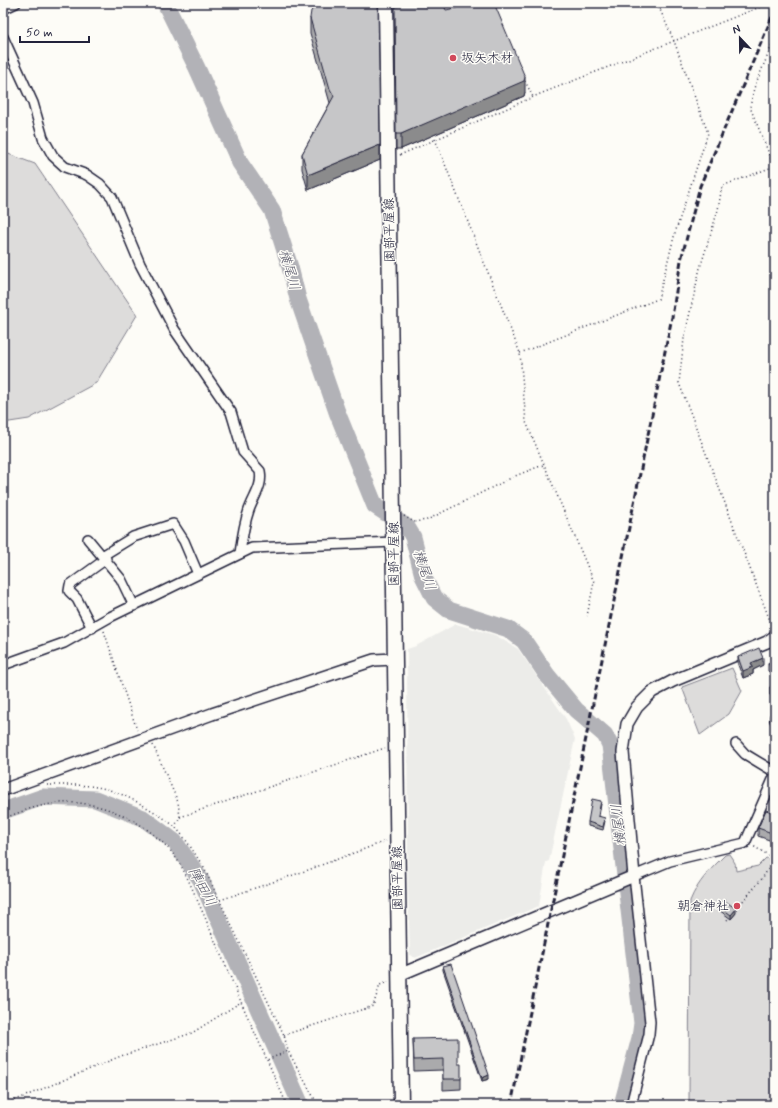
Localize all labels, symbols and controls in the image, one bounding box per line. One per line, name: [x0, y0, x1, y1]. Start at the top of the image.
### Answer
scale bar: [20, 18, 89, 44]
north arrow: [720, 18, 760, 58]
text: N: [731, 22, 743, 38]
text: 50 m: [26, 25, 53, 41]
place label: 坂矢木材: [461, 50, 513, 67]
marker: 坂矢木材: [448, 53, 458, 63]
street label: 園部平屋線: [381, 196, 399, 263]
water label: 横尾川: [275, 247, 303, 293]
street label: 園部平屋線: [386, 521, 403, 587]
water label: 横尾川: [409, 547, 439, 593]
water label: 横尾川: [608, 803, 630, 847]
street label: 園部平屋線: [389, 844, 407, 911]
water label: 陣田川: [184, 864, 220, 910]
place label: 朝倉神社: [677, 898, 729, 915]
marker: 朝倉神社: [732, 901, 742, 911]

